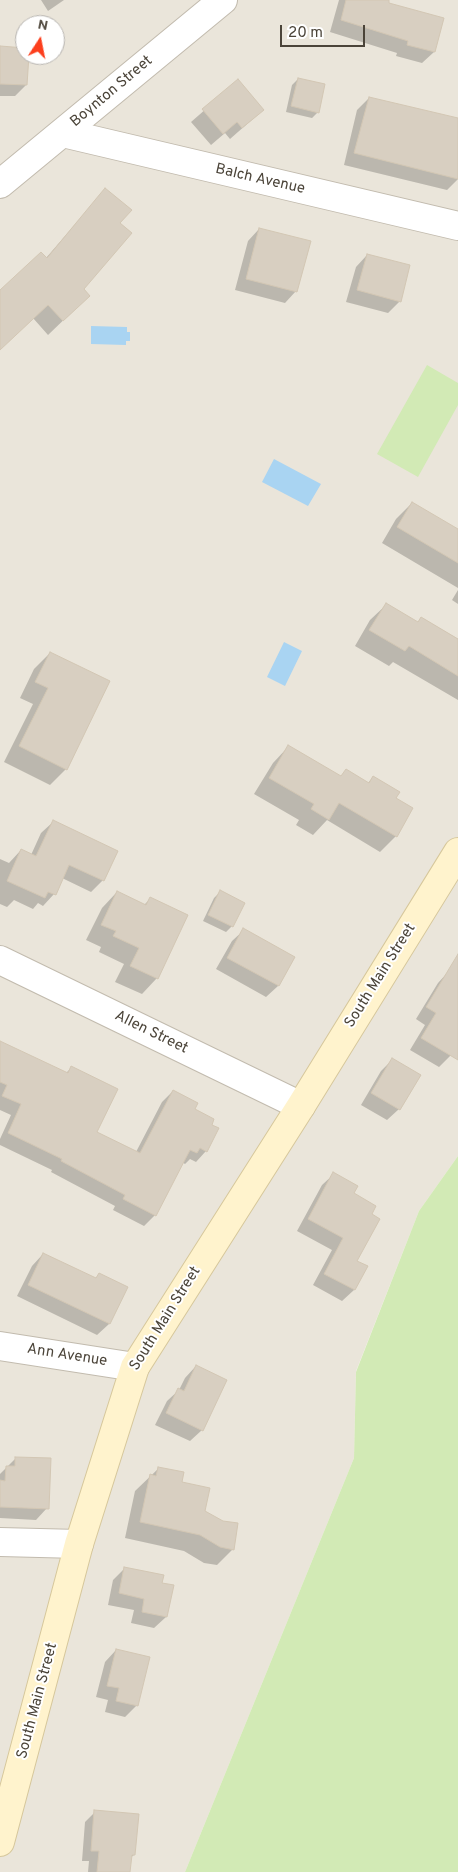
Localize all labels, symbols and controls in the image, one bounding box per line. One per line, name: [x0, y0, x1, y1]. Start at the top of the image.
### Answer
north arrow: [15, 15, 65, 65]
scale bar: [283, 15, 368, 47]
text: N: [36, 16, 49, 35]
text: 20 m: [288, 24, 323, 43]
street label: Boynton Street: [67, 52, 157, 132]
street label: Balch Avenue: [213, 161, 307, 199]
street label: South Main Street: [342, 921, 420, 1031]
street label: Allen Street: [111, 1007, 191, 1059]
street label: South Main Street: [127, 1264, 205, 1374]
street label: Ann Avenue: [26, 1341, 108, 1371]
street label: South Main Street: [14, 1641, 62, 1761]

